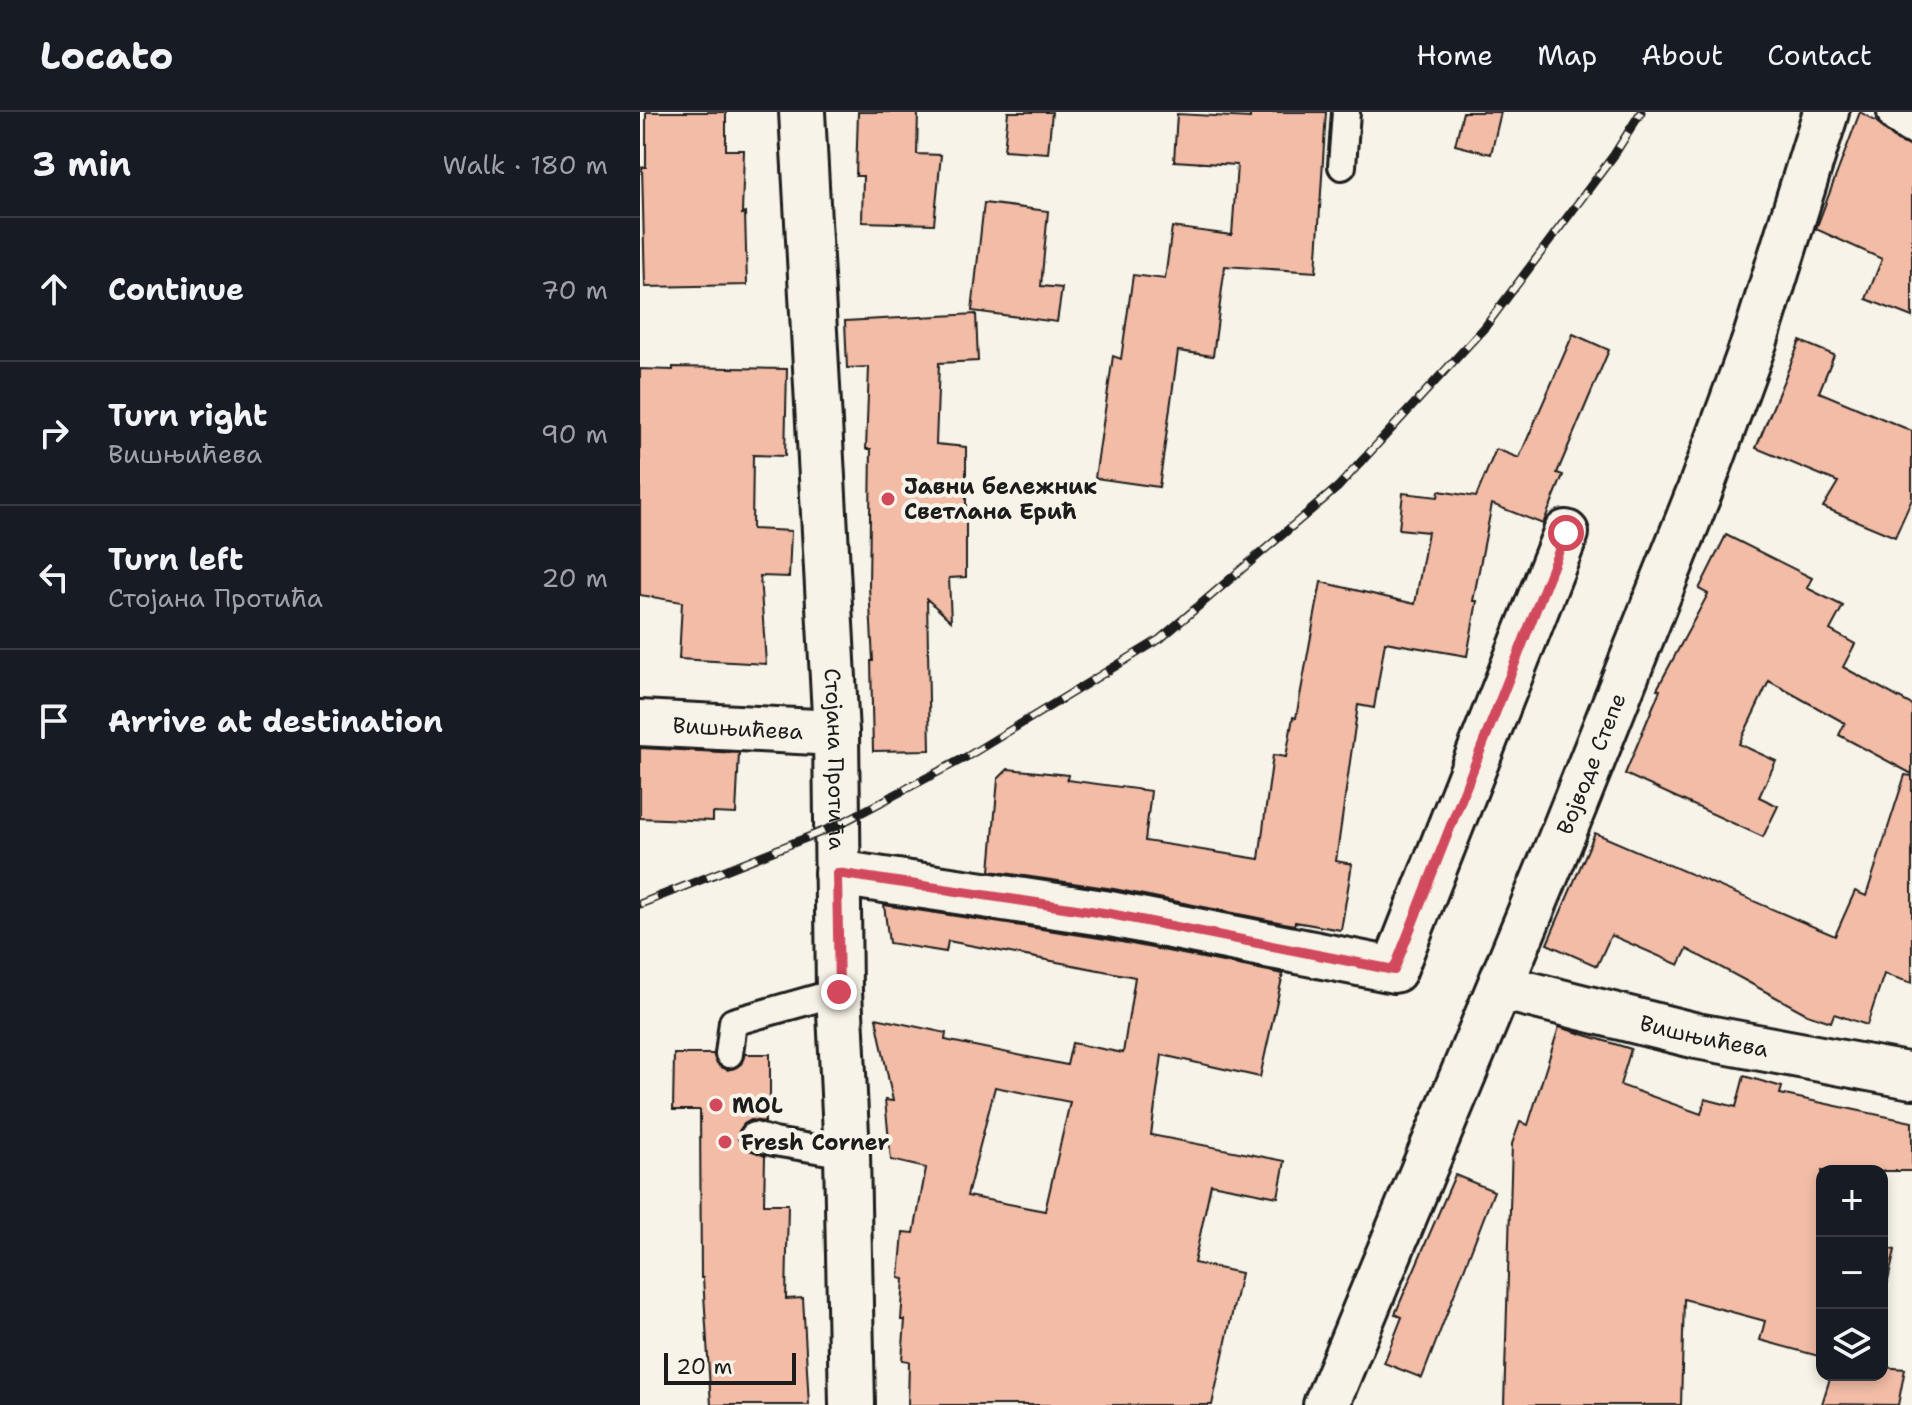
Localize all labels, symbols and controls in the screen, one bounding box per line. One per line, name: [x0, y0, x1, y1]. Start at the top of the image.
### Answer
text: Locato: [40, 30, 173, 81]
text: Home: [1416, 36, 1493, 74]
text: Map: [1537, 36, 1597, 74]
text: About: [1641, 36, 1723, 74]
text: Contact: [1767, 36, 1872, 74]
text: 3 min: [32, 141, 131, 187]
text: Walk · 180 m: [443, 147, 608, 182]
icon: ahead: [32, 267, 76, 311]
text: Continue: [108, 269, 244, 310]
text: 70 m: [541, 272, 608, 307]
text: Turn right: [108, 395, 267, 436]
icon: right: [32, 411, 76, 455]
text: 90 m: [541, 416, 608, 451]
text: Вишњићева: [108, 436, 262, 471]
place label: Јавни бележник Светлана Ерић: [904, 472, 1097, 526]
marker: Јавни бележник Светлана Ерић: [879, 490, 897, 508]
route start: [1548, 515, 1584, 551]
text: Turn left: [108, 539, 243, 580]
icon: left: [32, 555, 76, 599]
text: 20 m: [541, 560, 608, 595]
text: Стојана Протића: [108, 580, 323, 615]
street label: Стојана Протића: [817, 667, 851, 851]
street label: Војводе Степе: [1550, 689, 1633, 839]
icon: arrive: [32, 699, 76, 743]
text: Arrive at destination: [108, 701, 443, 742]
street label: Вишњићева: [672, 711, 804, 746]
route end: [821, 974, 857, 1010]
street label: Вишњићева: [1637, 1008, 1771, 1064]
place label: MOL: [732, 1091, 783, 1120]
marker: MOL: [707, 1096, 725, 1114]
place label: Fresh Corner: [741, 1128, 889, 1157]
marker: Fresh Corner: [716, 1133, 734, 1151]
map controls: [1816, 1165, 1888, 1381]
button: +: [1816, 1165, 1888, 1237]
button: −: [1816, 1237, 1888, 1309]
button: layers: [1816, 1309, 1888, 1381]
scale bar: [664, 1349, 796, 1385]
text: 20 m: [676, 1352, 733, 1381]

